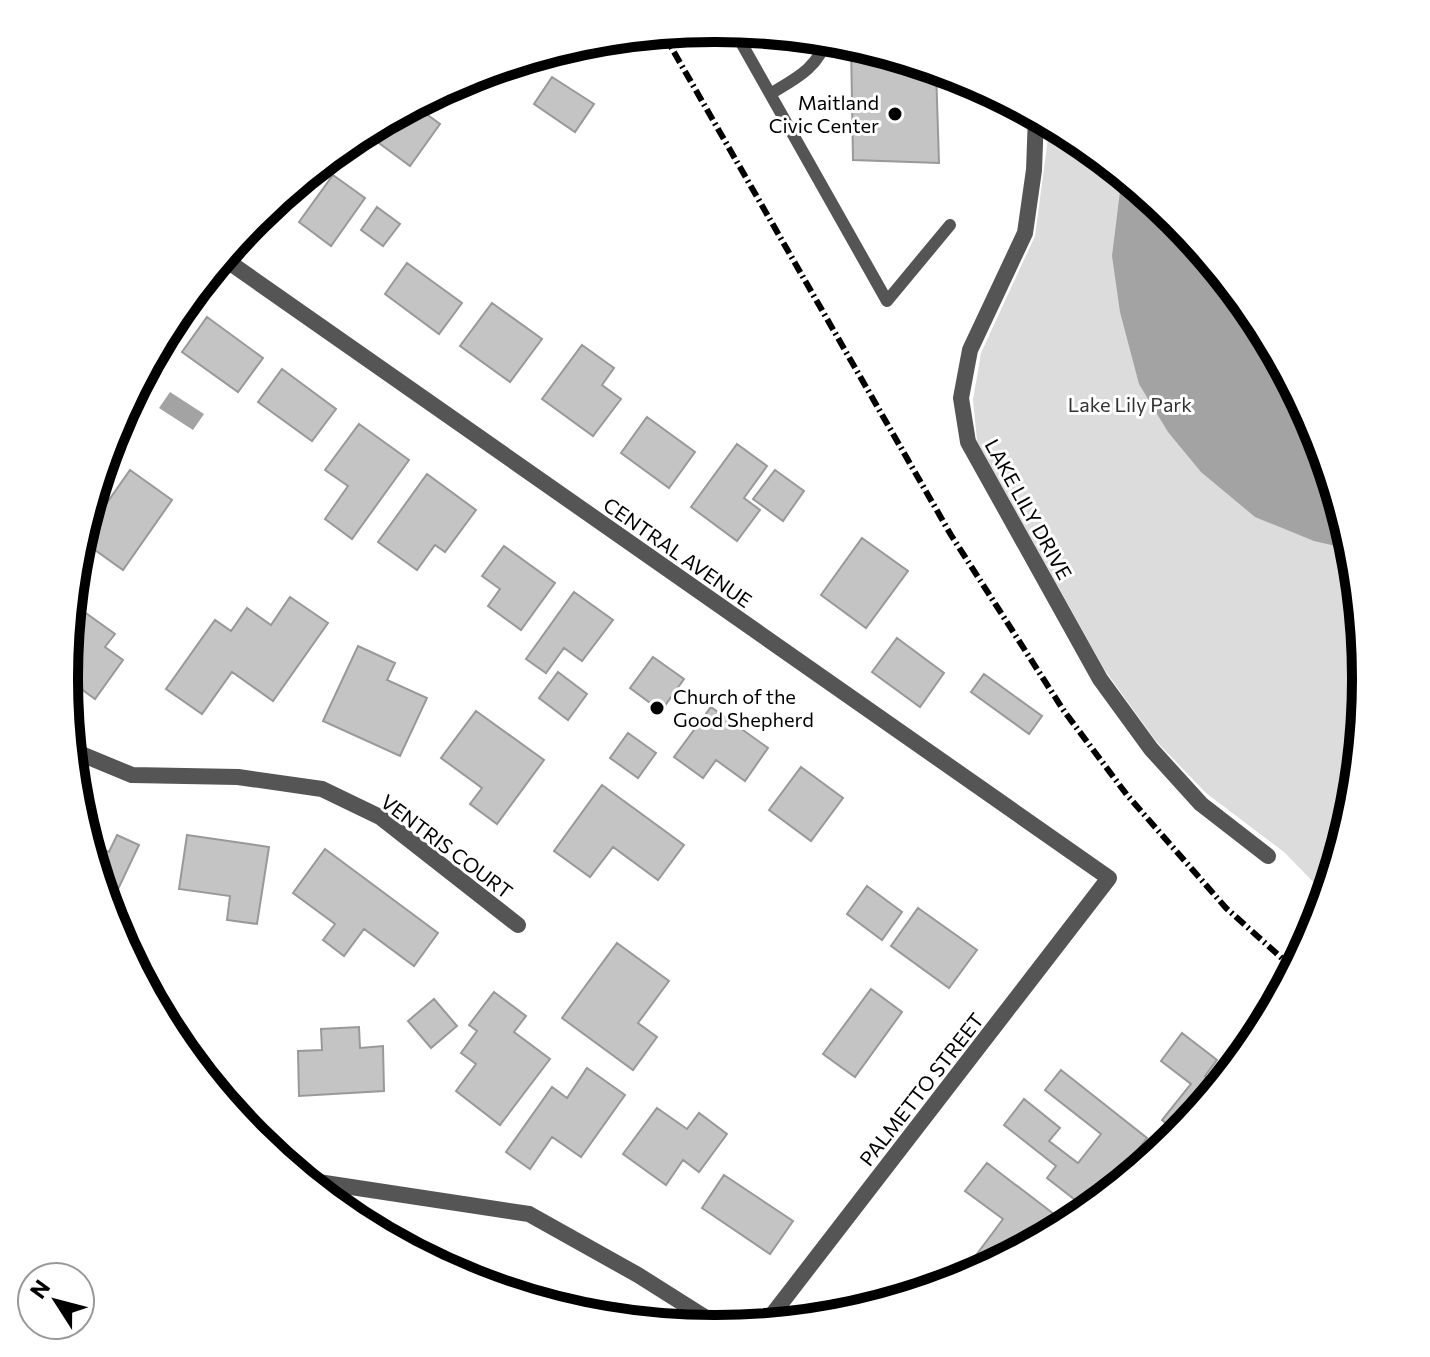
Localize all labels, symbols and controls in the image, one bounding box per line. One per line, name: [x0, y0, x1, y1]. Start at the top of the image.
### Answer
place label: Maitland Civic Center: [769, 90, 879, 137]
marker: Maitland Civic Center: [886, 105, 904, 123]
park label: Lake Lily Park: [1068, 392, 1192, 416]
street label: LAKE LILY DRIVE: [980, 435, 1078, 583]
street label: CENTRAL AVENUE: [599, 492, 757, 612]
place label: Church of the Good Shepherd: [673, 684, 814, 731]
marker: Church of the Good Shepherd: [648, 699, 666, 717]
street label: VENTRIS COURT: [376, 789, 518, 903]
street label: PALMETTO STREET: [854, 1008, 988, 1170]
north arrow: [16, 1261, 96, 1341]
text: N: [24, 1274, 55, 1304]

